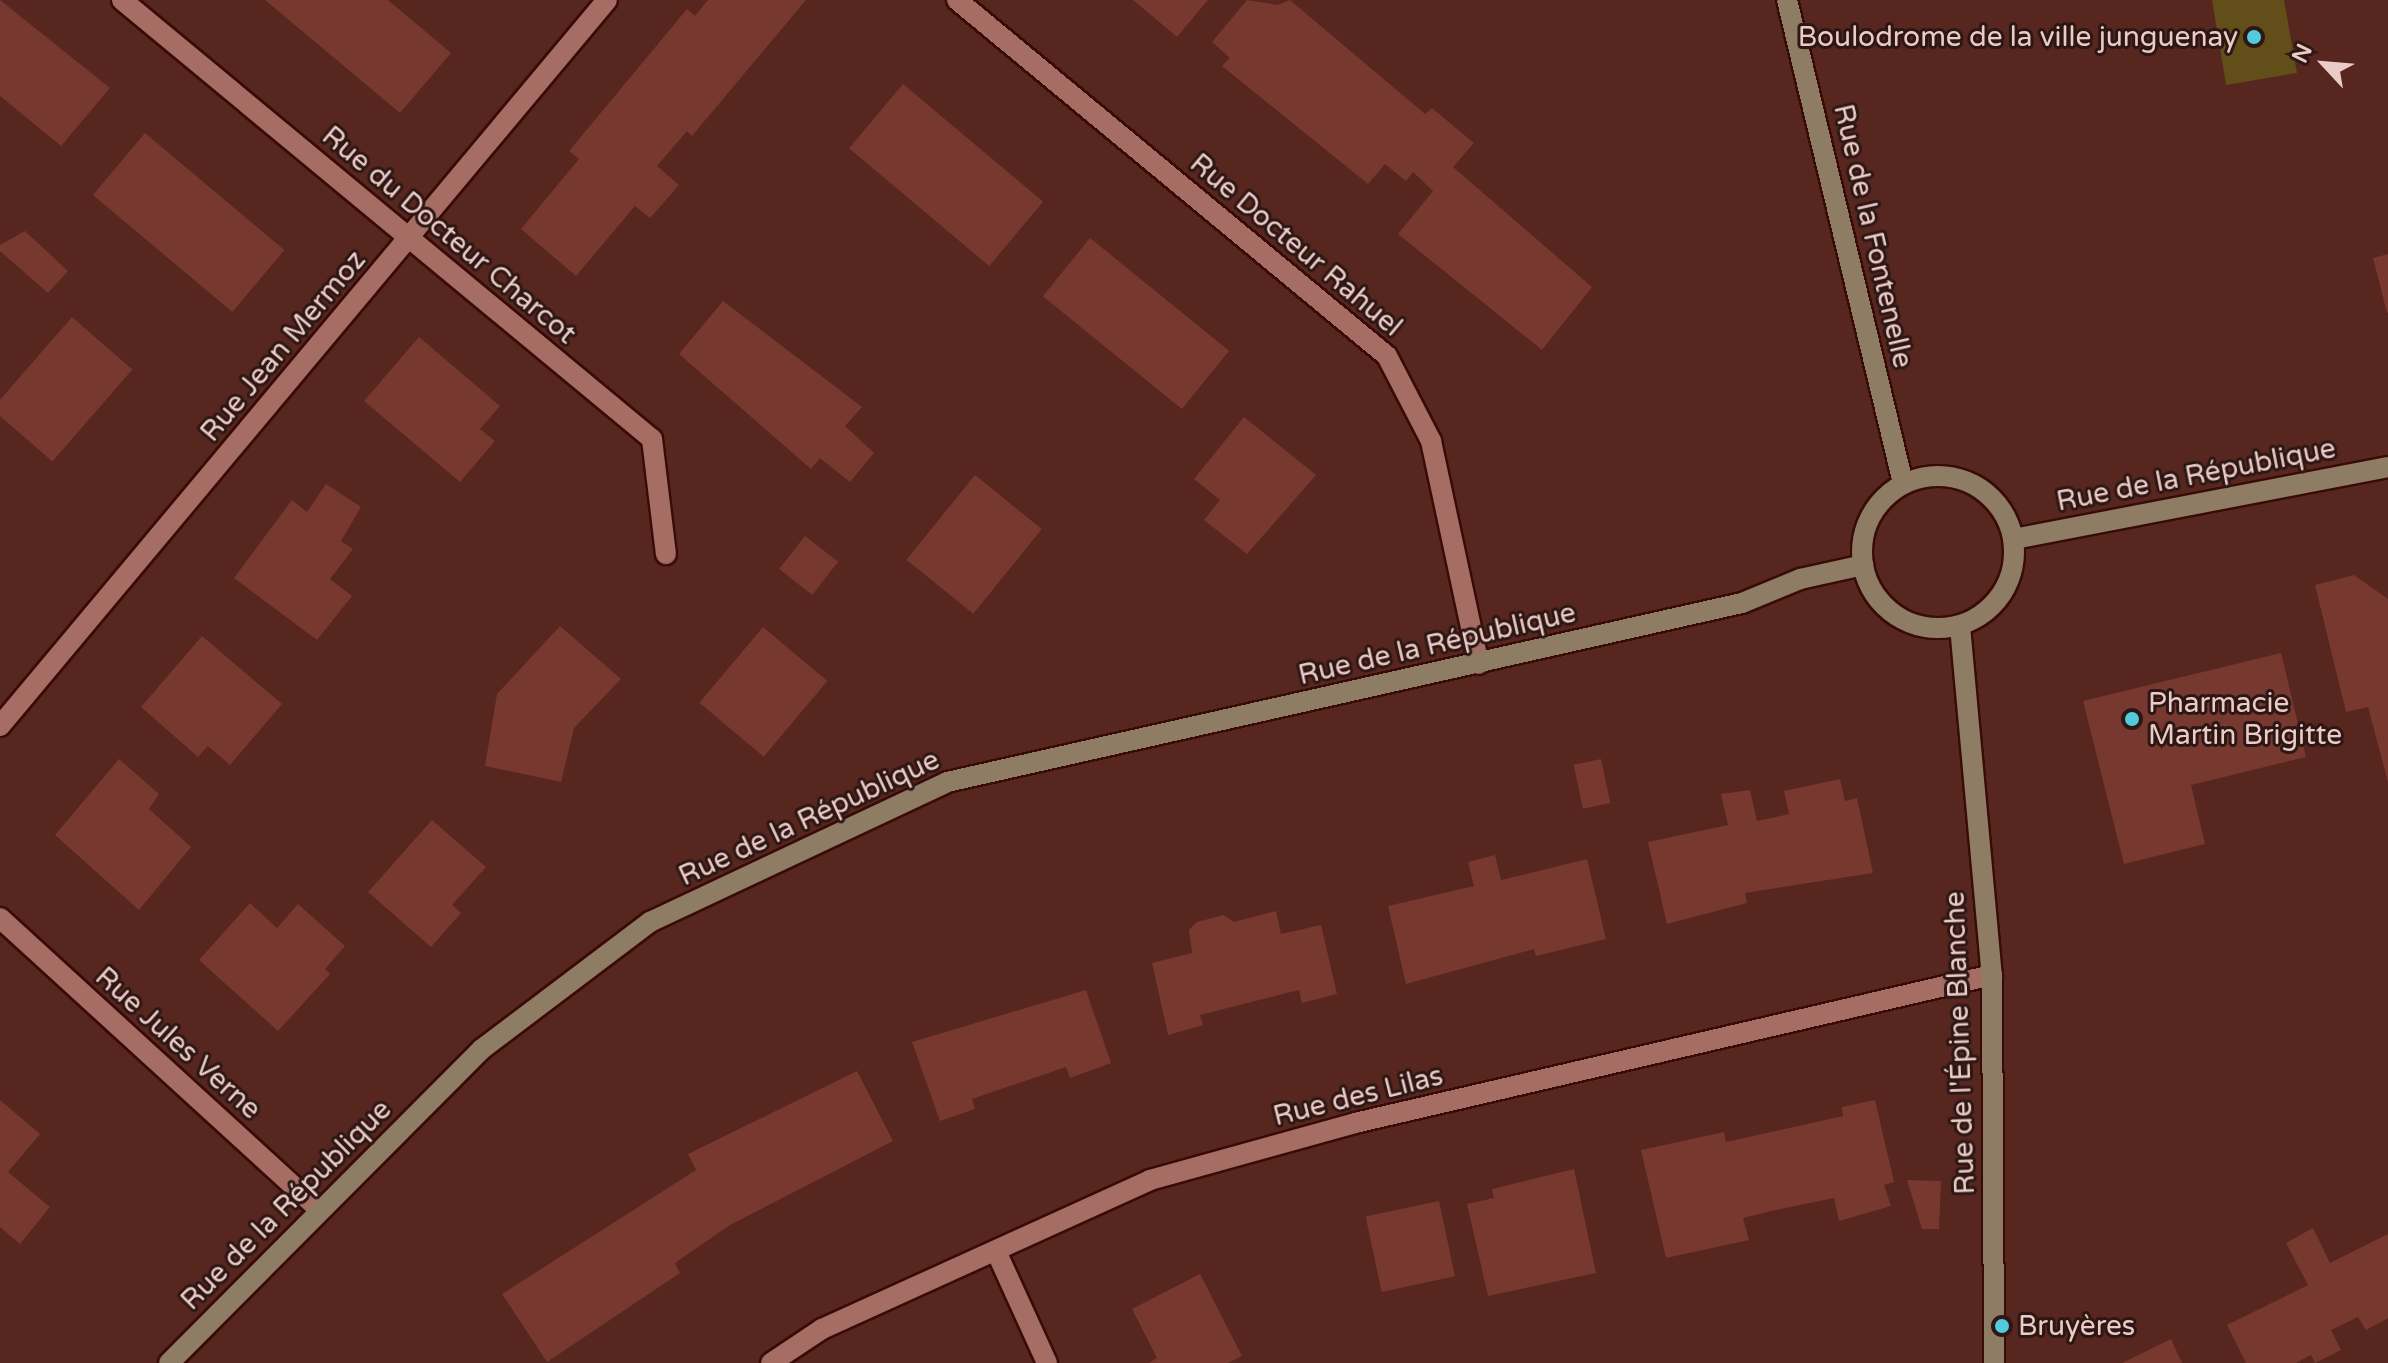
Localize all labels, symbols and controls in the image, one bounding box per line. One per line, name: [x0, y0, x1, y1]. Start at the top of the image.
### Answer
place label: Boulodrome de la ville junguenay: [1798, 20, 2238, 54]
north arrow: [2284, 24, 2364, 104]
marker: Boulodrome de la ville junguenay: [2245, 28, 2263, 46]
text: N: [2287, 40, 2318, 67]
street label: Rue de la Fontenelle: [1826, 101, 1920, 371]
street label: Rue du Docteur Charcot: [315, 119, 583, 351]
street label: Rue Docteur Rahuel: [1183, 146, 1409, 344]
street label: Rue Jean Mermoz: [193, 244, 373, 448]
street label: Rue de la République: [2054, 431, 2338, 519]
street label: Rue de la République: [1295, 596, 1579, 692]
place label: Pharmacie Martin Brigitte: [2148, 686, 2342, 752]
marker: Pharmacie Martin Brigitte: [2123, 710, 2141, 728]
street label: Rue de la République: [673, 743, 945, 893]
street label: Rue de l'Épine Blanche: [1938, 891, 1982, 1195]
street label: Rue Jules Verne: [88, 960, 268, 1126]
street label: Rue des Lilas: [1270, 1059, 1446, 1133]
street label: Rue de la République: [174, 1093, 398, 1317]
place label: Bruyères: [2018, 1309, 2135, 1343]
marker: Bruyères: [1993, 1317, 2011, 1335]

